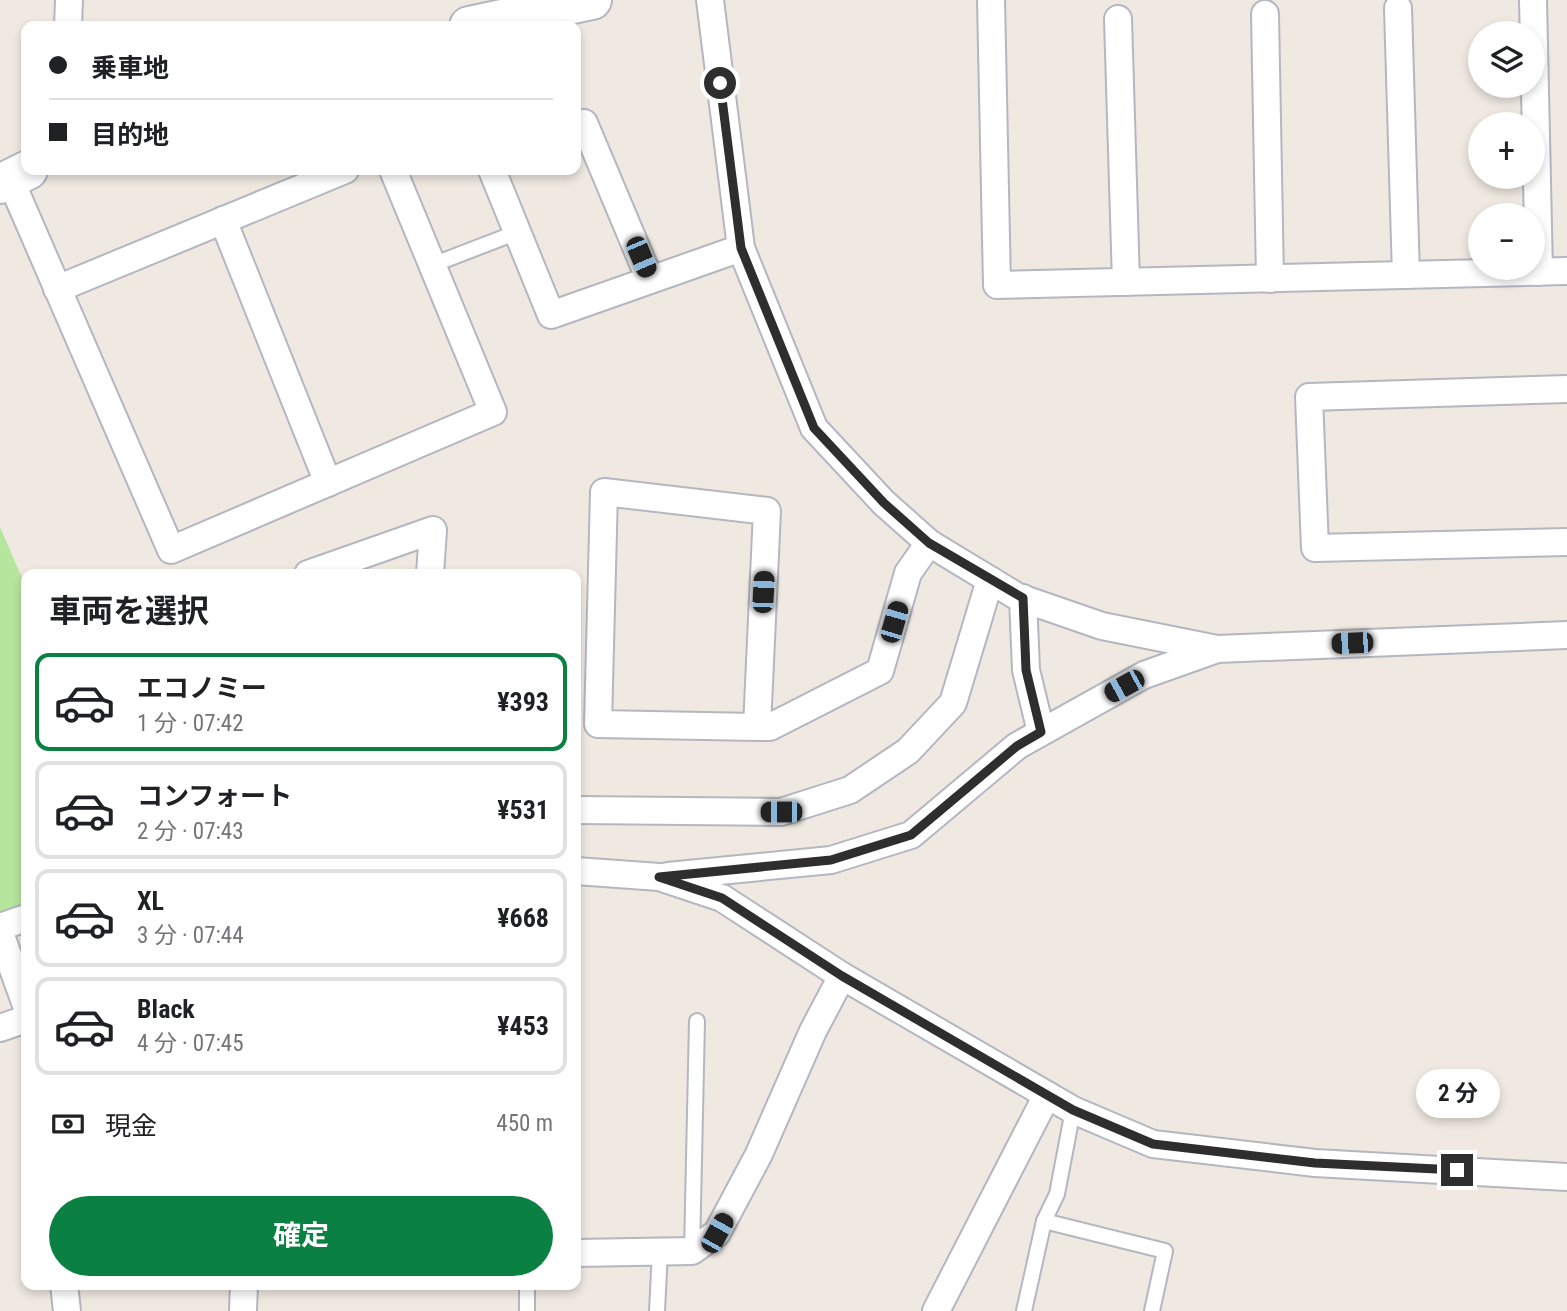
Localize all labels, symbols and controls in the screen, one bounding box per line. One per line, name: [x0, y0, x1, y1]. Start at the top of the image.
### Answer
map controls: [1468, 21, 1545, 280]
button: layers: [1468, 21, 1545, 98]
text: 乗車地: [91, 53, 169, 83]
route start: [704, 67, 736, 99]
button: +: [1468, 112, 1545, 189]
text: 目的地: [91, 120, 169, 150]
button: −: [1468, 203, 1545, 280]
car: [624, 234, 659, 280]
car: [752, 570, 775, 614]
text: 車両を選択: [49, 592, 209, 630]
car: [879, 599, 910, 645]
car: [1331, 632, 1374, 654]
car: [1101, 667, 1148, 705]
icon: car: [53, 671, 116, 734]
text: エコノミー: [137, 673, 267, 703]
text: ¥393: [497, 687, 549, 717]
text: 1 分 · 07:42: [137, 710, 244, 737]
icon: car: [53, 779, 116, 842]
text: コンフォート: [137, 781, 292, 811]
text: ¥531: [497, 795, 549, 825]
car: [761, 802, 803, 823]
text: 2 分 · 07:43: [137, 818, 244, 845]
text: XL: [137, 886, 164, 916]
icon: car: [53, 887, 116, 950]
text: ¥668: [497, 903, 549, 933]
text: 3 分 · 07:44: [137, 922, 244, 949]
text: Black: [137, 994, 195, 1024]
icon: car: [53, 995, 116, 1058]
text: ¥453: [497, 1011, 549, 1041]
text: 4 分 · 07:45: [137, 1030, 244, 1057]
callout: 2 分: [1415, 1068, 1499, 1118]
text: 2 分: [1438, 1080, 1478, 1107]
icon: cash: [49, 1105, 87, 1143]
text: 450 m: [496, 1110, 553, 1137]
text: 現金: [105, 1111, 157, 1141]
route end: [1441, 1154, 1473, 1186]
button: 確定: [49, 1196, 553, 1276]
car: [698, 1210, 737, 1256]

